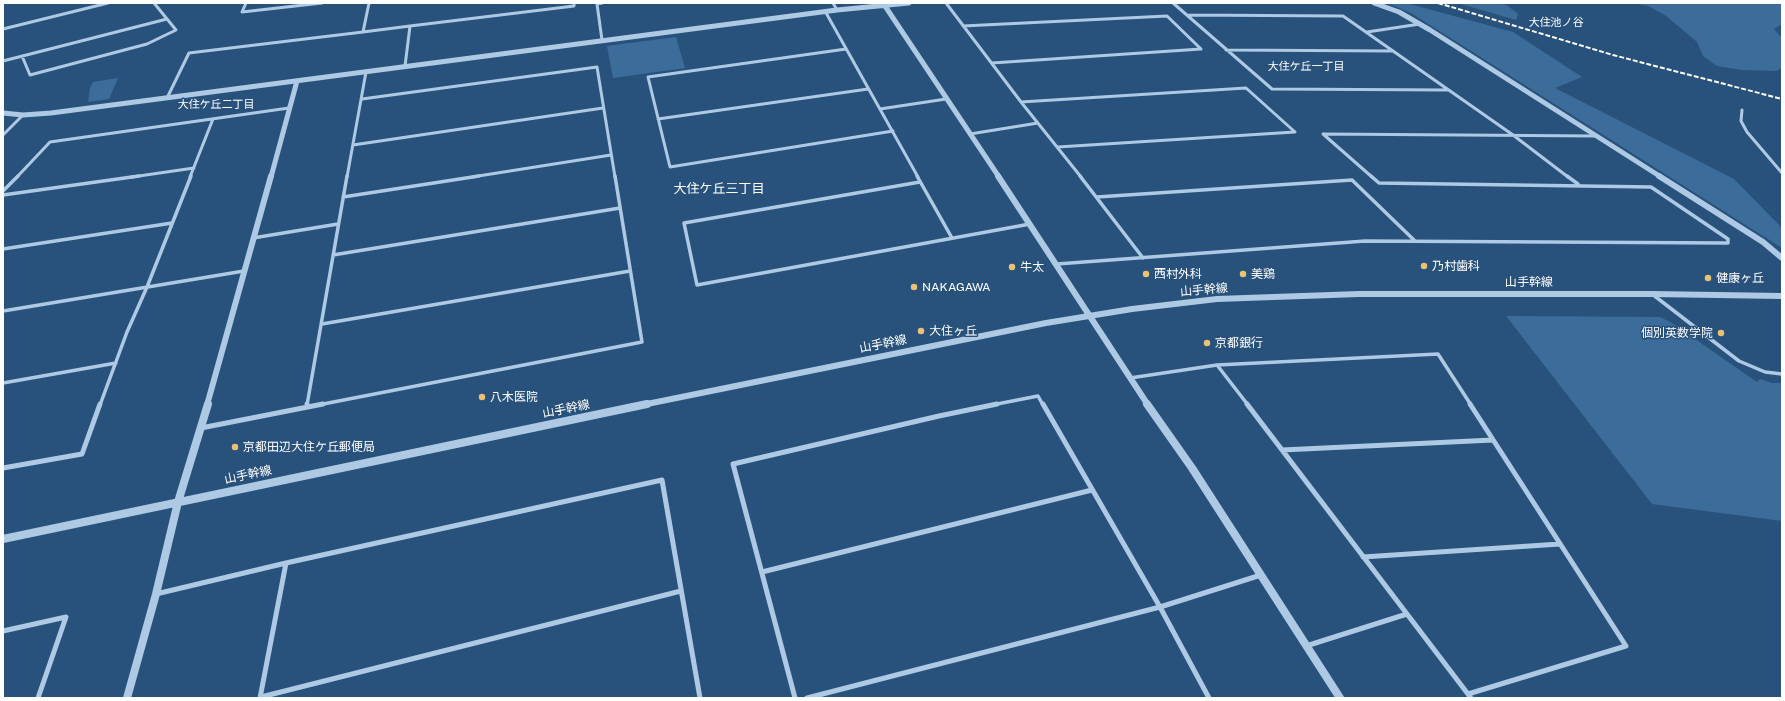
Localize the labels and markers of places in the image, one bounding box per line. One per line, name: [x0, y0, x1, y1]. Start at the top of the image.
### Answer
place label: 乃村歯科: [1432, 259, 1480, 273]
place label: 牛太: [1020, 260, 1044, 274]
marker: 乃村歯科: [1419, 261, 1429, 271]
marker: 牛太: [1007, 262, 1017, 272]
place label: 西村外科: [1154, 267, 1202, 281]
place label: 美鶏: [1251, 267, 1275, 281]
marker: 西村外科: [1141, 269, 1151, 279]
marker: 美鶏: [1238, 269, 1248, 279]
place label: 健康ヶ丘: [1716, 271, 1764, 285]
marker: 健康ヶ丘: [1703, 273, 1713, 283]
place label: NAKAGAWA: [922, 280, 991, 294]
marker: NAKAGAWA: [909, 282, 919, 292]
place label: 大住ヶ丘: [929, 324, 977, 338]
marker: 大住ヶ丘: [916, 326, 926, 336]
place label: 個別英数学院: [1641, 326, 1713, 340]
marker: 個別英数学院: [1716, 328, 1726, 338]
place label: 京都銀行: [1215, 336, 1263, 350]
marker: 京都銀行: [1202, 338, 1212, 348]
place label: 八木医院: [490, 390, 538, 404]
marker: 八木医院: [477, 392, 487, 402]
place label: 京都田辺大住ケ丘郵便局: [243, 440, 375, 454]
marker: 京都田辺大住ケ丘郵便局: [230, 442, 240, 452]

